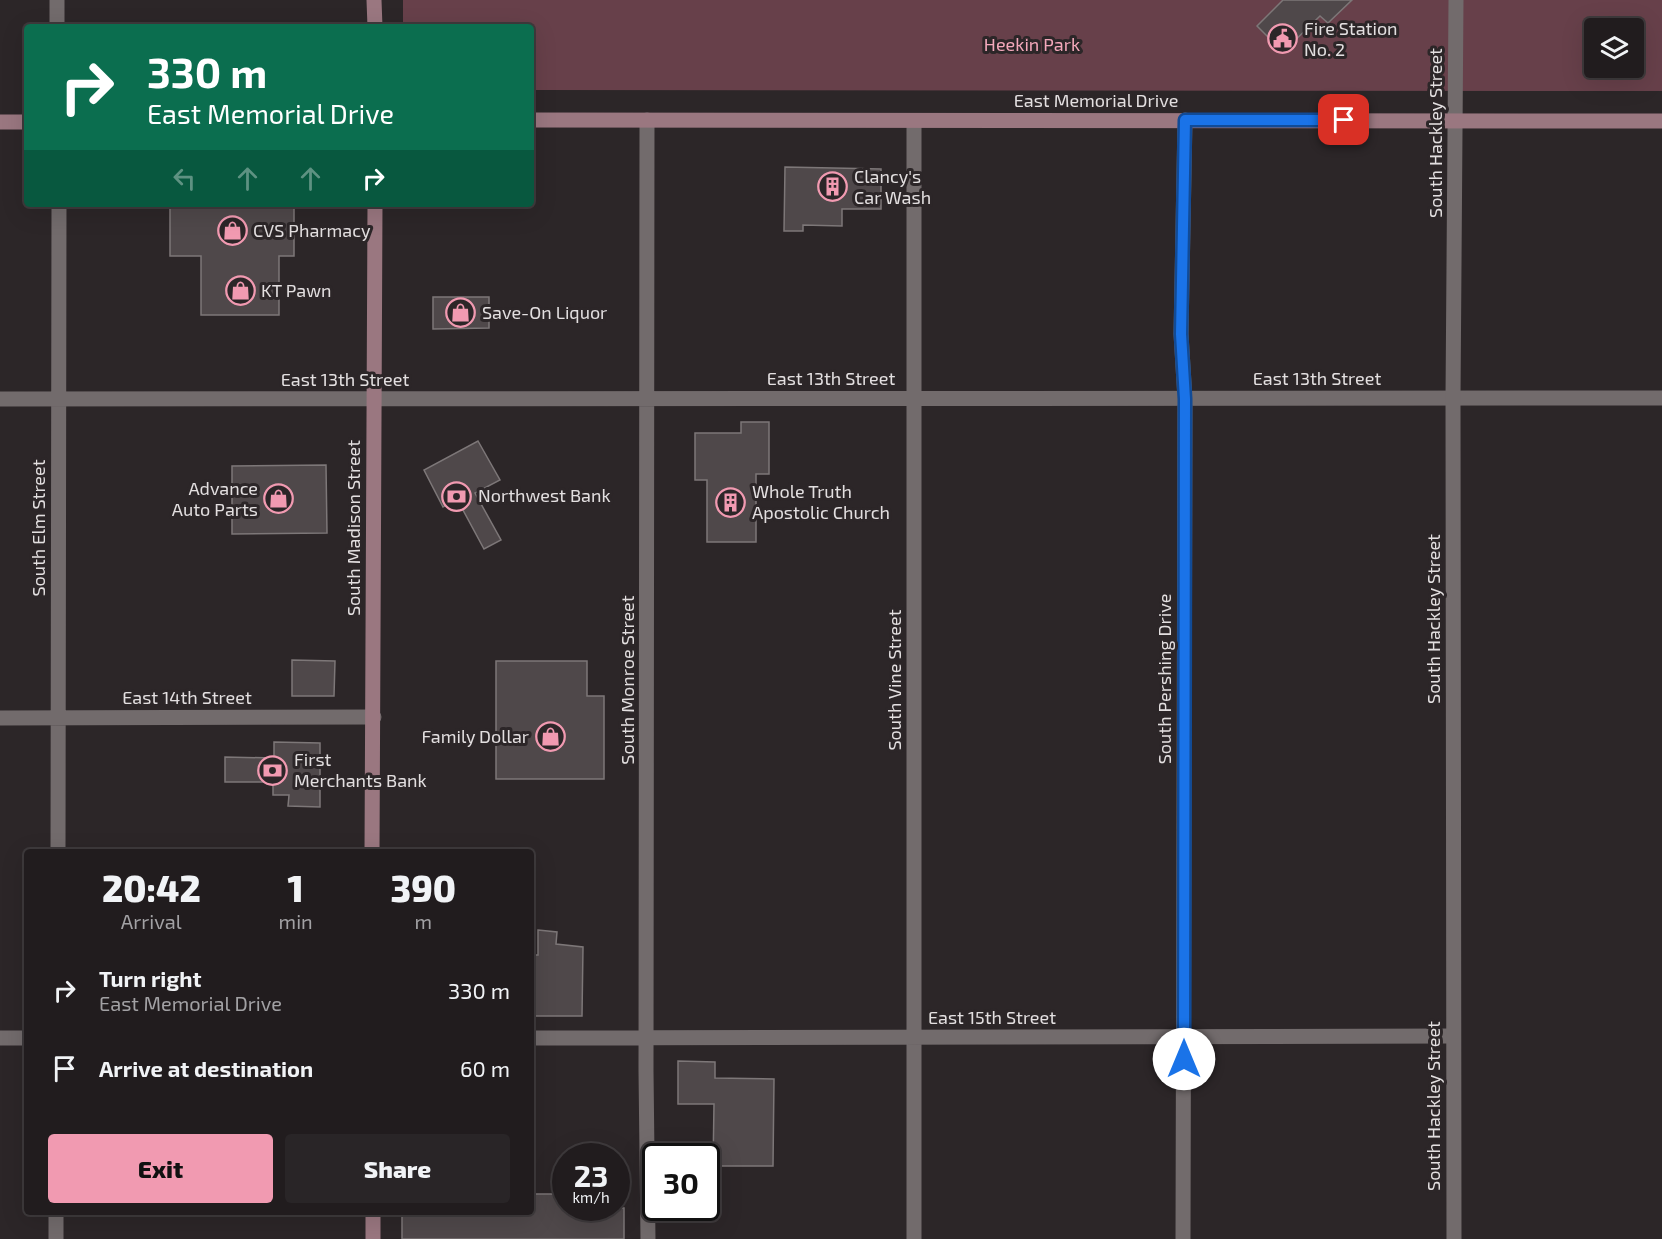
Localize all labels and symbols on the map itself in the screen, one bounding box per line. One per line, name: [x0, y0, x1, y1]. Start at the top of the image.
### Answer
place label: Fire Station No. 2: [1304, 17, 1398, 60]
public building icon: Fire Station No. 2: [1267, 23, 1299, 55]
park label: Heekin Park: [984, 33, 1080, 55]
street label: South Hackley Street: [1424, 48, 1446, 218]
street label: East Memorial Drive: [1014, 89, 1178, 111]
pin: [1318, 94, 1369, 145]
place label: Clancy's Car Wash: [854, 165, 931, 208]
building icon: Clancy's Car Wash: [817, 171, 849, 203]
shop icon: CVS Pharmacy: [216, 215, 248, 247]
place label: CVS Pharmacy: [253, 219, 371, 241]
shop icon: KT Pawn: [224, 275, 256, 307]
place label: KT Pawn: [261, 279, 331, 301]
shop icon: Save-On Liquor: [445, 297, 477, 329]
place label: Save-On Liquor: [482, 301, 607, 323]
street label: East 13th Street: [767, 367, 895, 389]
street label: East 13th Street: [1253, 367, 1381, 389]
street label: East 13th Street: [281, 368, 409, 390]
street label: South Madison Street: [342, 440, 364, 616]
street label: South Elm Street: [27, 459, 49, 597]
place label: Advance Auto Parts: [172, 477, 258, 520]
bank icon: Northwest Bank: [441, 480, 473, 512]
place label: Whole Truth Apostolic Church: [752, 480, 890, 523]
shop icon: Advance Auto Parts: [263, 483, 295, 515]
place label: Northwest Bank: [478, 484, 611, 506]
building icon: Whole Truth Apostolic Church: [715, 486, 747, 518]
street label: South Hackley Street: [1422, 534, 1444, 704]
street label: South Pershing Drive: [1153, 594, 1175, 764]
street label: South Monroe Street: [616, 595, 638, 765]
street label: South Vine Street: [883, 609, 905, 751]
street label: East 14th Street: [122, 686, 252, 708]
shop icon: Family Dollar: [534, 721, 566, 753]
place label: Family Dollar: [422, 725, 529, 747]
place label: First Merchants Bank: [294, 748, 427, 791]
bank icon: First Merchants Bank: [257, 754, 289, 786]
street label: East 15th Street: [928, 1006, 1056, 1028]
street label: South Hackley Street: [1422, 1021, 1444, 1191]
position arrow: [1152, 1027, 1216, 1091]
speed limit sign: 30: [642, 1143, 720, 1221]

